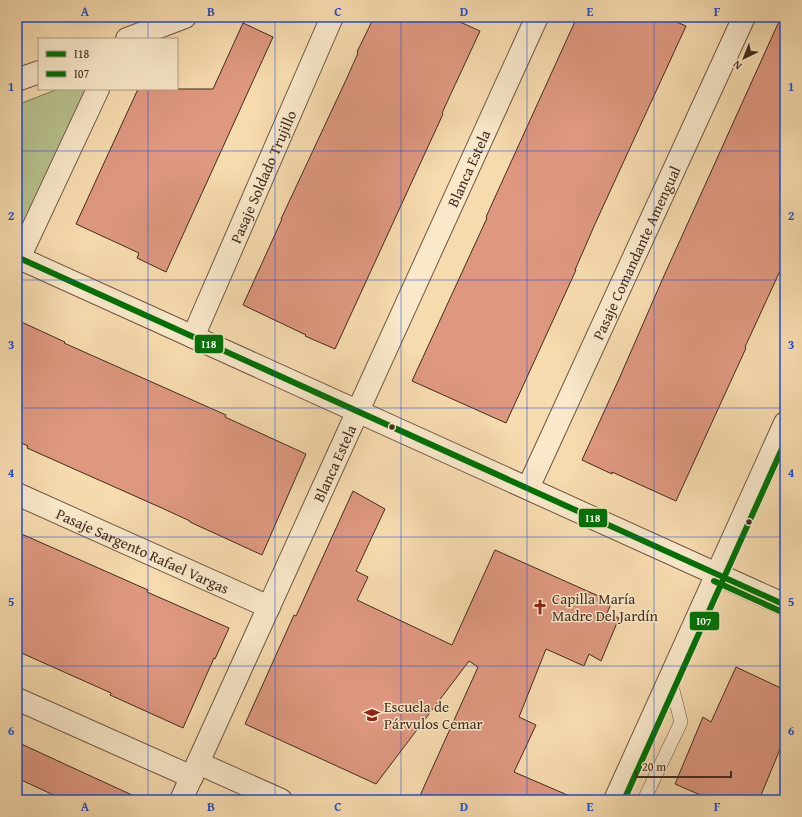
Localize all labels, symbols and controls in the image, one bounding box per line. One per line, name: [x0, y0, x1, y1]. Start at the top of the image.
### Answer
text: A: [81, 2, 90, 21]
text: B: [207, 2, 215, 21]
text: C: [334, 2, 342, 21]
text: D: [460, 2, 468, 21]
text: E: [587, 2, 594, 21]
text: F: [714, 2, 721, 21]
legend: [38, 38, 178, 90]
north arrow: [724, 38, 764, 78]
text: I18: [74, 45, 89, 62]
text: N: [729, 57, 745, 74]
text: I07: [74, 65, 89, 82]
text: 1: [8, 77, 14, 96]
text: 1: [788, 77, 794, 96]
street label: Pasaje Soldado Trujillo: [225, 106, 301, 246]
street label: Blanca Estela: [442, 126, 495, 210]
street label: Pasaje Comandante Amengual: [587, 162, 685, 343]
text: 2: [8, 206, 15, 225]
text: 2: [788, 206, 795, 225]
line badge: I18: [194, 334, 224, 354]
text: 3: [8, 335, 14, 354]
text: 3: [788, 335, 794, 354]
text: I18: [201, 336, 217, 352]
street label: Blanca Estela: [307, 421, 361, 505]
unlabelled marker: [387, 422, 397, 432]
text: 4: [8, 463, 15, 482]
text: 4: [788, 463, 795, 482]
street label: Pasaje Sargento Rafael Vargas: [53, 503, 233, 598]
line badge: I18: [578, 508, 608, 528]
text: I18: [585, 510, 601, 526]
unlabelled marker: [744, 517, 754, 527]
place label: Capilla María Madre Del Jardín: [552, 588, 658, 626]
text: 5: [8, 592, 15, 611]
text: 5: [788, 592, 795, 611]
church icon: Capilla María Madre Del Jardín: [531, 598, 549, 616]
line badge: I07: [689, 611, 720, 631]
text: I07: [696, 613, 712, 629]
place label: Escuela de Párvulos Cemar: [384, 696, 483, 734]
school or university icon: Escuela de Párvulos Cemar: [363, 706, 381, 724]
text: 6: [8, 721, 15, 740]
text: 6: [788, 721, 795, 740]
scale bar: [636, 753, 731, 779]
text: 20 m: [642, 758, 666, 775]
text: A: [81, 797, 90, 816]
text: B: [207, 797, 215, 816]
text: C: [334, 797, 342, 816]
text: D: [460, 797, 468, 816]
text: E: [587, 797, 594, 816]
text: F: [714, 797, 721, 816]

